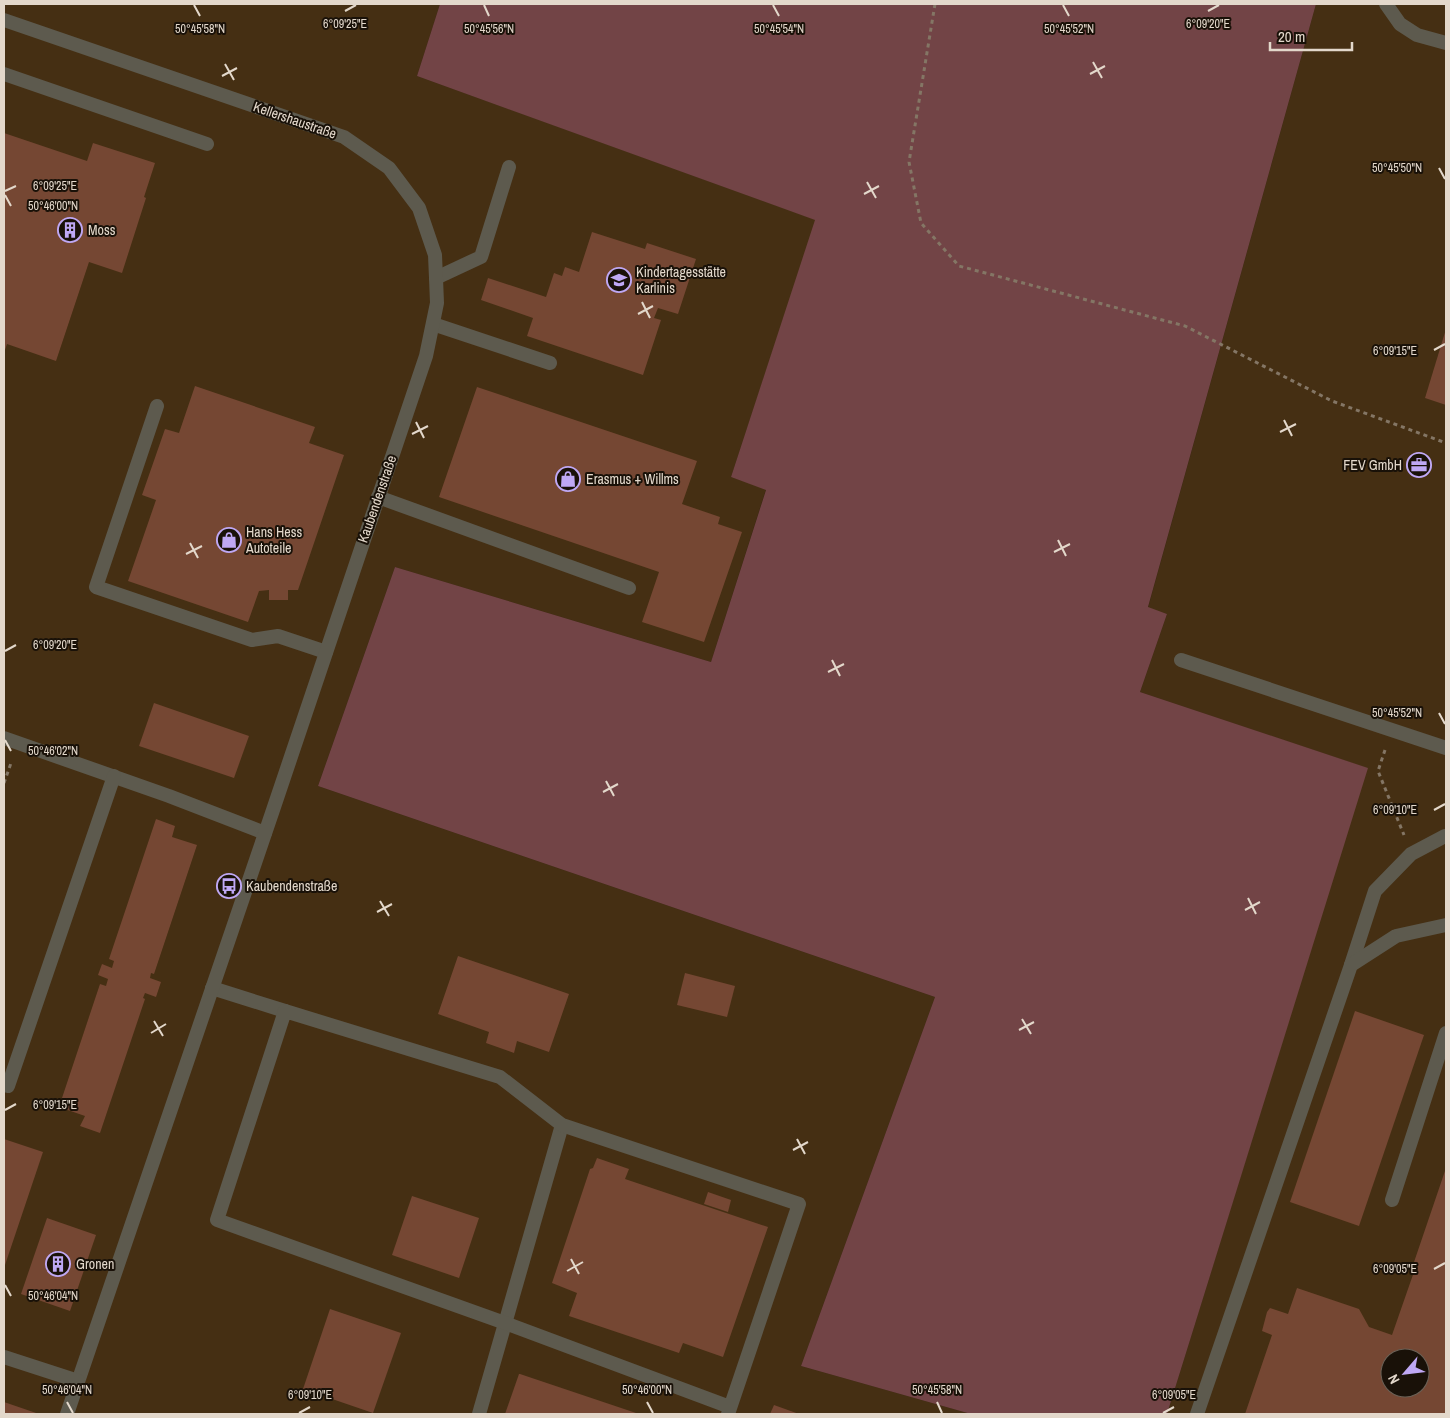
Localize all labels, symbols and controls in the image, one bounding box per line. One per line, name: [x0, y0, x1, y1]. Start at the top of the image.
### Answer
text: 6°09'25"E: [323, 16, 367, 32]
text: 6°09'20"E: [1186, 16, 1230, 32]
scale bar: [1270, 20, 1352, 52]
text: 50°45'58"N: [175, 21, 225, 37]
text: 50°45'56"N: [464, 21, 514, 37]
text: 50°45'54"N: [754, 21, 804, 37]
text: 50°45'52"N: [1044, 21, 1094, 37]
text: 20 m: [1278, 26, 1305, 47]
street label: Kellershaustraße: [251, 97, 339, 143]
text: 50°45'50"N: [1372, 160, 1422, 176]
text: 6°09'25"E: [33, 178, 77, 194]
text: 50°46'00"N: [28, 198, 78, 214]
building icon: Moss: [57, 217, 83, 243]
place label: Moss: [88, 221, 116, 239]
place label: Kindertagesstätte Karlinis: [636, 263, 726, 297]
school or university icon: Kindertagesstätte Karlinis: [606, 267, 632, 293]
text: 6°09'15"E: [1373, 343, 1417, 359]
office icon: FEV GmbH: [1406, 452, 1432, 478]
street label: Kaubendenstraße: [354, 453, 400, 545]
place label: FEV GmbH: [1343, 456, 1402, 474]
shop icon: Erasmus + Willms: [555, 466, 581, 492]
place label: Erasmus + Willms: [586, 470, 679, 488]
place label: Hans Hess Autoteile: [245, 523, 302, 557]
shop icon: Hans Hess Autoteile: [216, 527, 242, 553]
text: 6°09'20"E: [33, 637, 77, 653]
text: 50°45'52"N: [1372, 705, 1422, 721]
text: 50°46'02"N: [28, 743, 78, 759]
text: 6°09'10"E: [1373, 802, 1417, 818]
bus stop icon: Kaubendenstraße: [216, 873, 242, 899]
place label: Kaubendenstraße: [246, 877, 337, 895]
text: 6°09'15"E: [33, 1097, 77, 1113]
building icon: Gronen: [45, 1251, 71, 1277]
place label: Gronen: [76, 1255, 114, 1273]
text: 6°09'05"E: [1373, 1261, 1417, 1277]
text: 50°46'04"N: [28, 1288, 78, 1304]
north arrow: [1380, 1348, 1430, 1398]
text: N: [1384, 1371, 1403, 1387]
text: 50°46'04"N: [42, 1382, 92, 1398]
text: 50°46'00"N: [622, 1382, 672, 1398]
text: 50°45'58"N: [912, 1382, 962, 1398]
text: 6°09'10"E: [288, 1387, 332, 1403]
text: 6°09'05"E: [1152, 1387, 1196, 1403]

